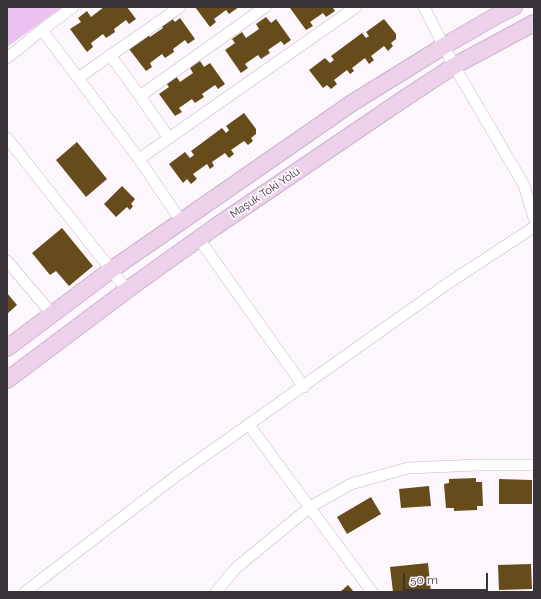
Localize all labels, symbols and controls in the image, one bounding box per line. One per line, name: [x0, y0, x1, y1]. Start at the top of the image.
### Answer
street label: Maşuk Toki Yolu: [228, 165, 302, 221]
scale bar: [405, 565, 490, 591]
text: 50 m: [410, 573, 438, 587]

